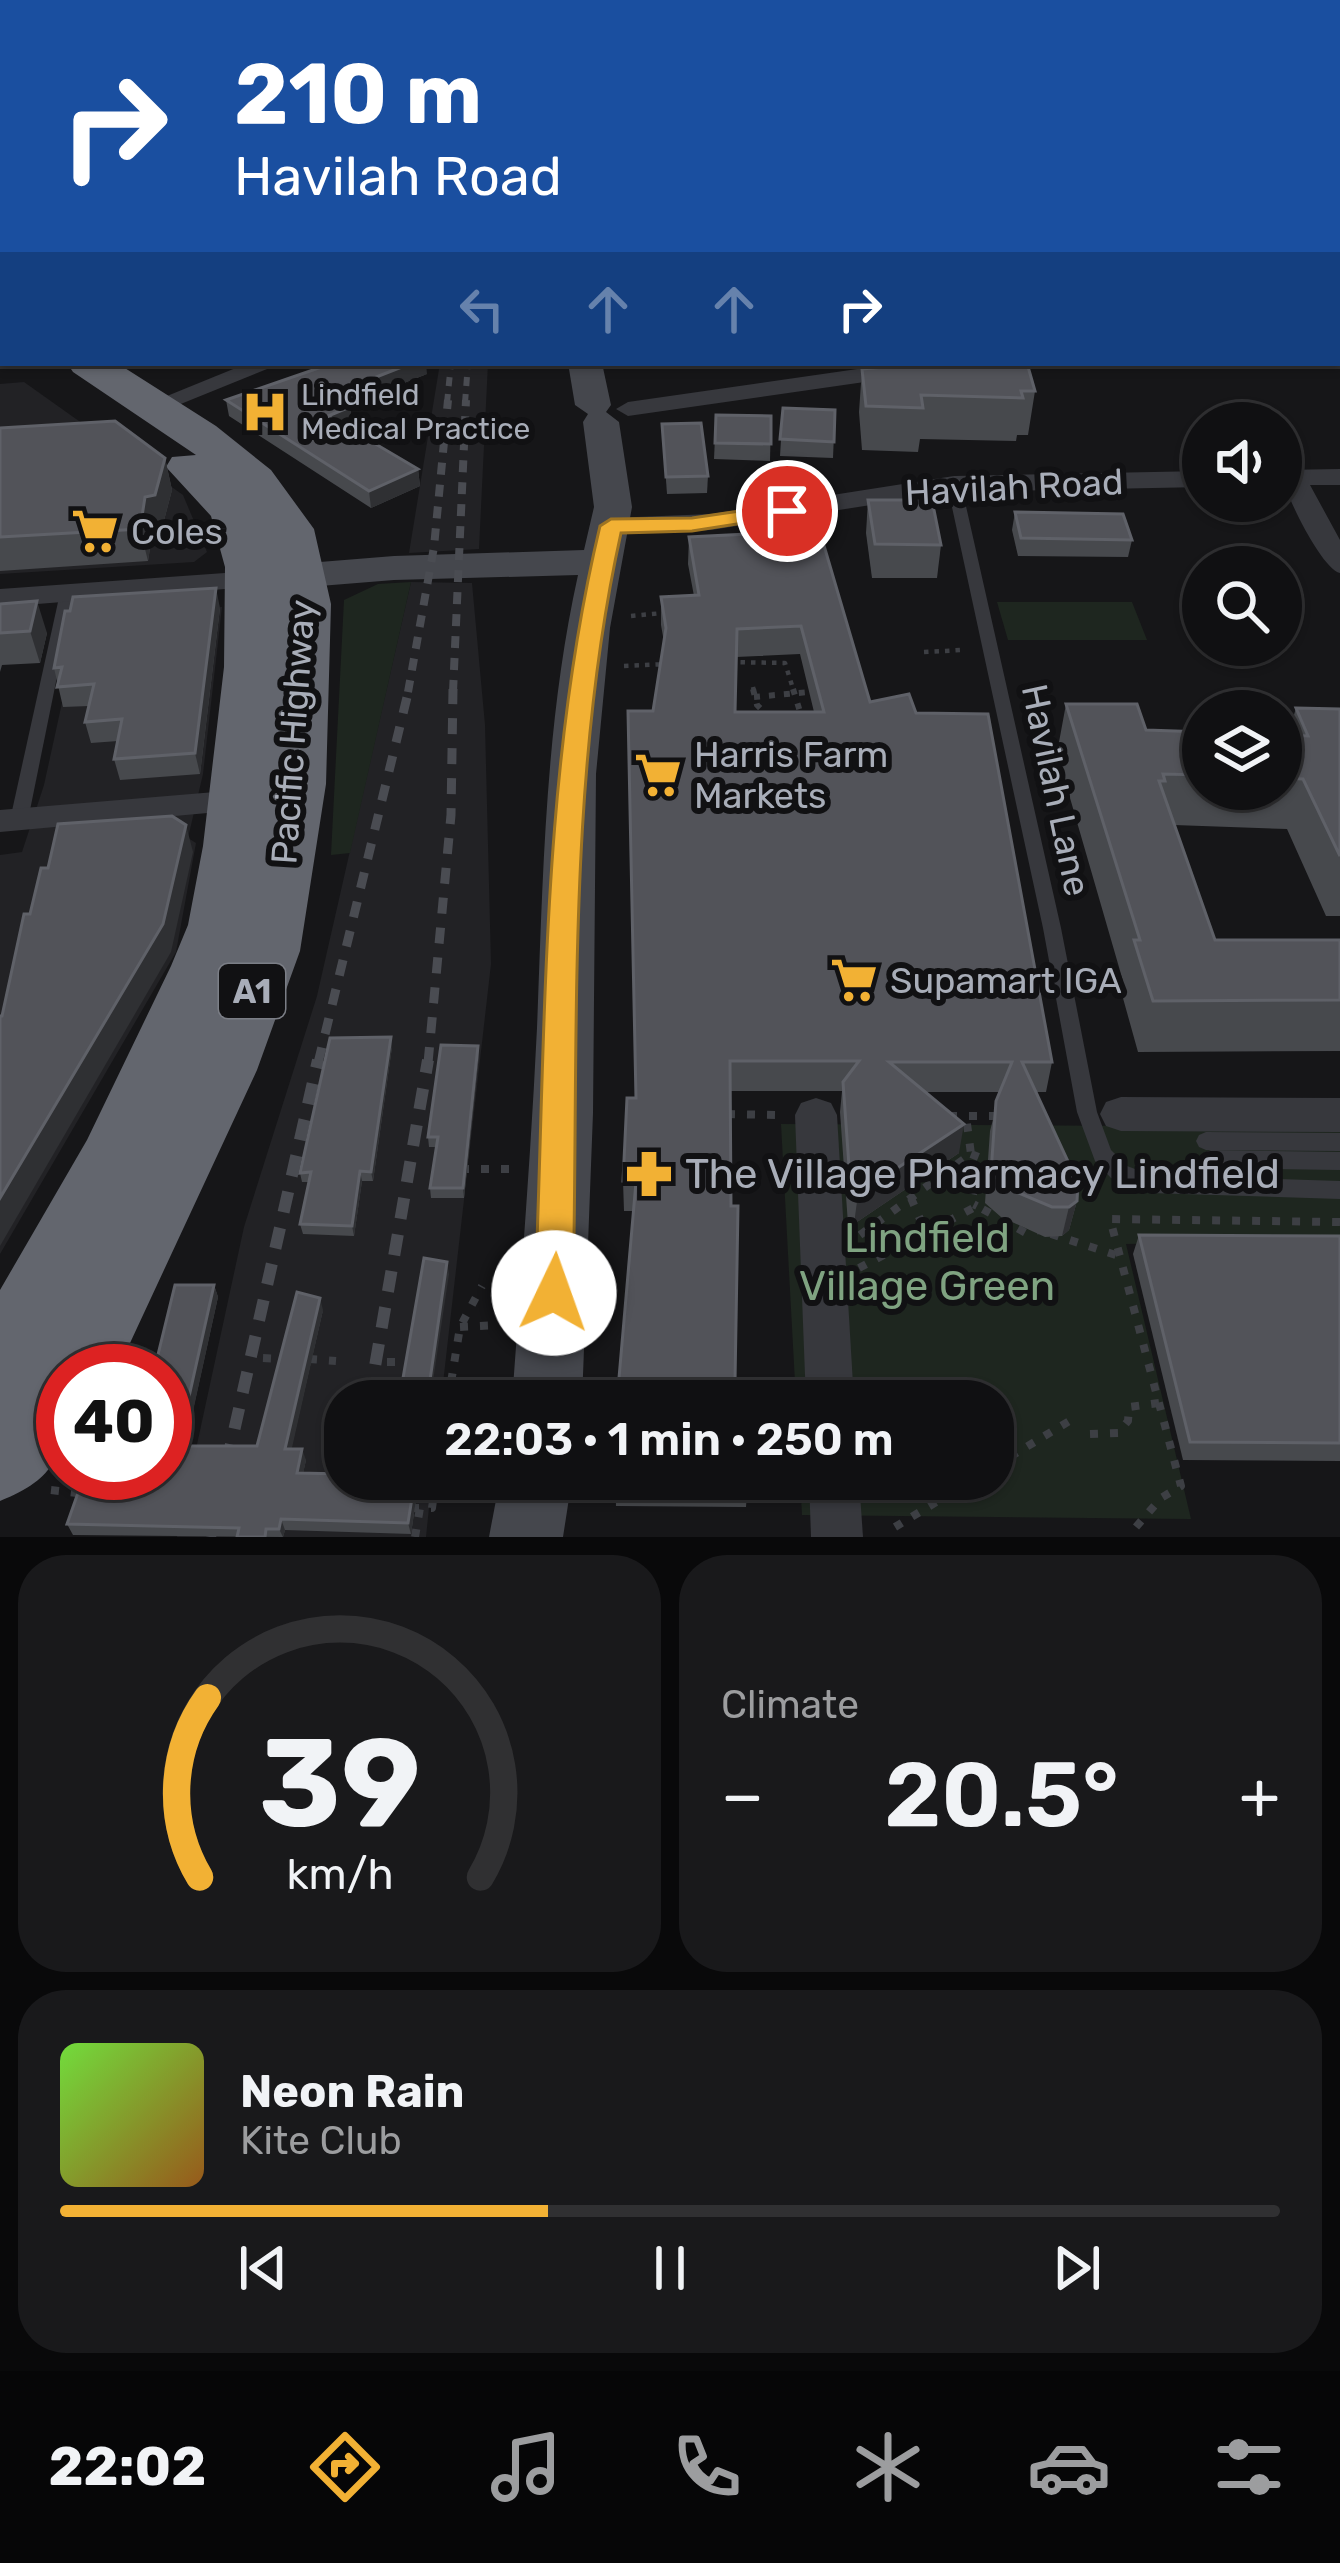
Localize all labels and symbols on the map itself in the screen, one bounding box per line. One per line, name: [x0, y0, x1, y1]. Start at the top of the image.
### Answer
place label: Lindfield Medical Practice: [301, 377, 530, 447]
hospital icon: Lindfield Medical Practice: [240, 387, 290, 437]
pin: [736, 460, 838, 562]
street label: Havilah Road: [904, 460, 1124, 514]
supermarket icon: Coles: [70, 506, 120, 556]
place label: Coles: [131, 510, 223, 553]
street label: Pacific Highway: [262, 598, 324, 866]
street label: Havilah Lane: [1013, 680, 1099, 900]
place label: Harris Farm Markets: [694, 733, 888, 817]
supermarket icon: Harris Farm Markets: [633, 750, 683, 800]
supermarket icon: Supamart IGA: [829, 955, 879, 1005]
place label: Supamart IGA: [890, 959, 1122, 1002]
road number: A1: [219, 964, 285, 1018]
pharmacy icon: The Village Pharmacy Lindfield: [624, 1149, 674, 1199]
place label: The Village Pharmacy Lindfield: [685, 1149, 1280, 1199]
park label: Lindfield Village Green: [799, 1213, 1055, 1311]
position arrow: [491, 1230, 617, 1356]
speed limit sign: 40: [36, 1344, 192, 1500]

